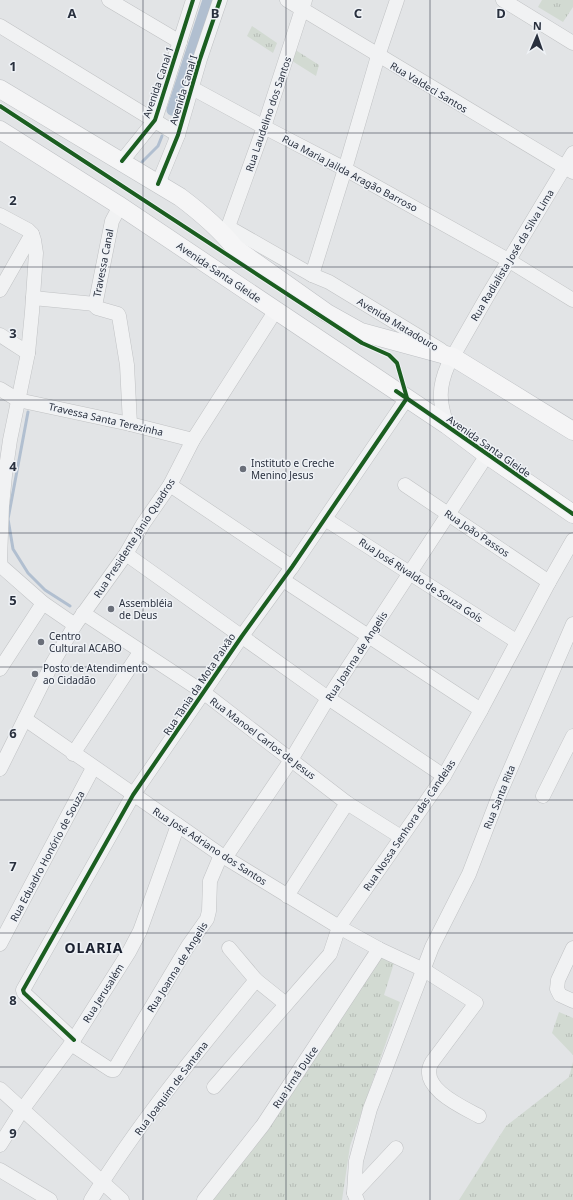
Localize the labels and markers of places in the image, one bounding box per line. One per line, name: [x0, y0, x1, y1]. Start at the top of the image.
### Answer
place label: Instituto e Creche Menino Jesus: [251, 456, 335, 482]
marker: Instituto e Creche Menino Jesus: [238, 464, 248, 474]
place label: Assembléia de Deus: [119, 596, 173, 622]
marker: Assembléia de Deus: [106, 604, 116, 614]
place label: Centro Cultural ACABO: [49, 629, 122, 655]
marker: Centro Cultural ACABO: [36, 637, 46, 647]
place label: Posto de Atendimento ao Cidadão: [43, 661, 148, 687]
marker: Posto de Atendimento ao Cidadão: [30, 669, 40, 679]

